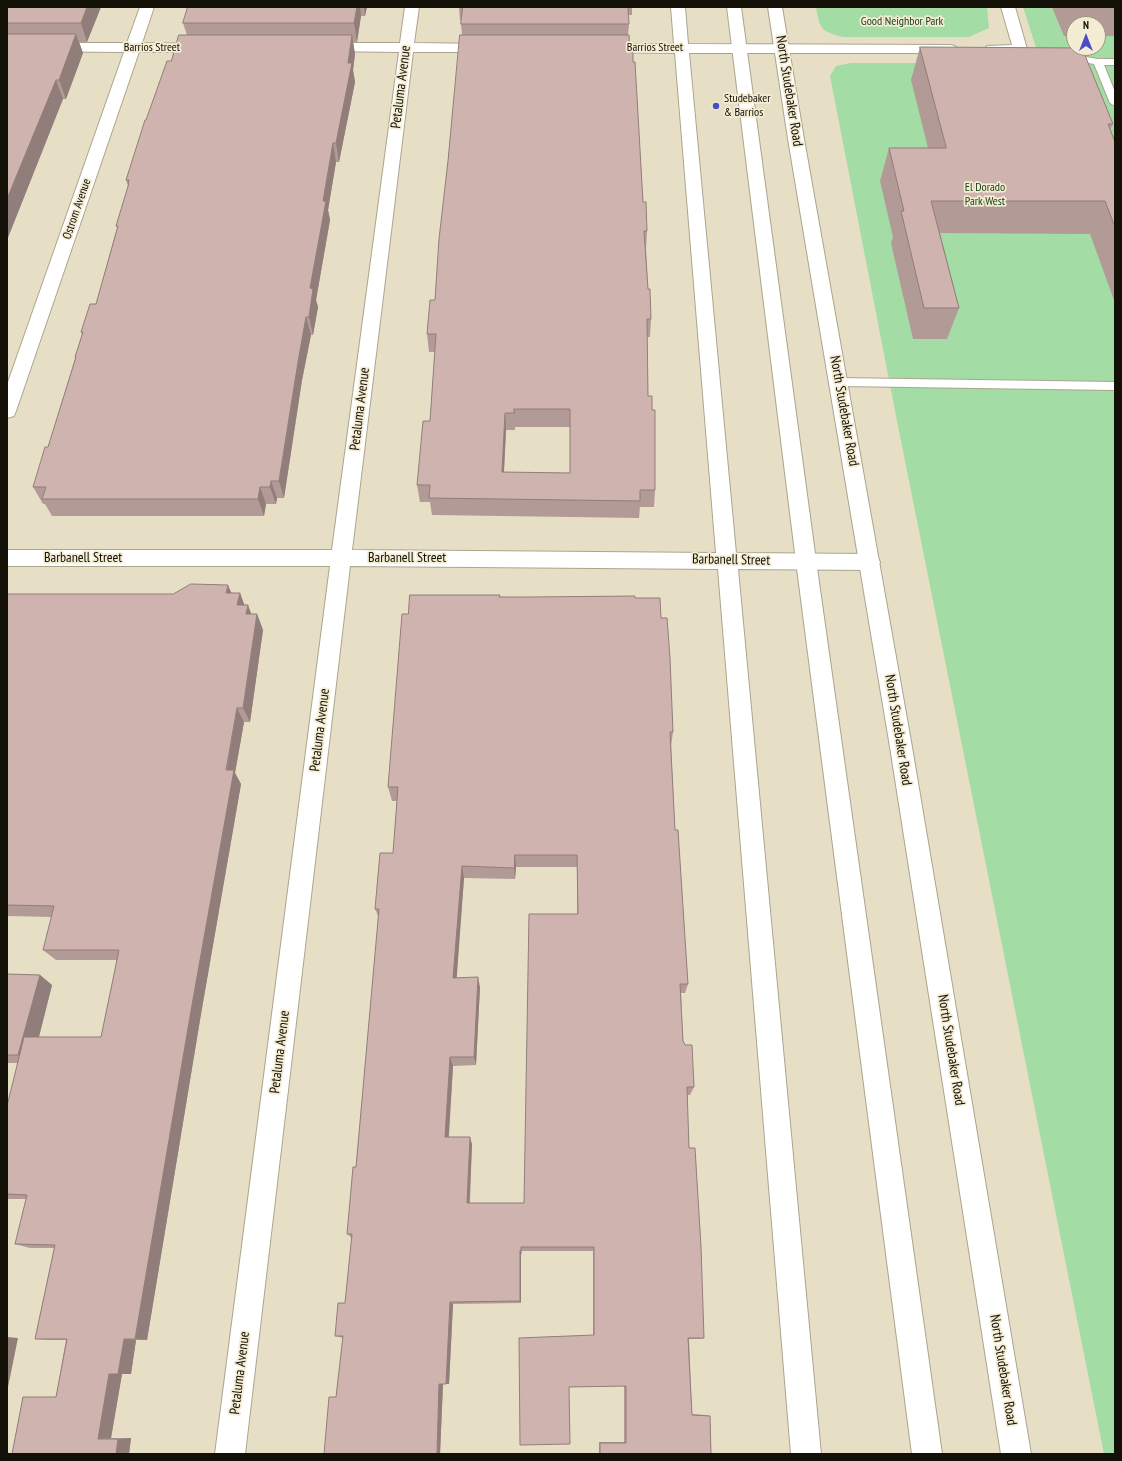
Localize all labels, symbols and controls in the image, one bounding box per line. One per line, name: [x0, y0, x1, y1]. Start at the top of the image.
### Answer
park label: Good Neighbor Park: [861, 15, 943, 29]
north arrow: [1066, 16, 1106, 56]
text: N: [1083, 18, 1089, 32]
street label: North Studebaker Road: [772, 34, 806, 148]
street label: Barrios Street: [124, 41, 180, 55]
street label: Barrios Street: [627, 41, 683, 55]
street label: Petaluma Avenue: [388, 45, 414, 129]
place label: Studebaker & Barrios: [724, 92, 771, 120]
marker: Studebaker & Barrios: [711, 101, 721, 111]
street label: Ostrom Avenue: [60, 177, 94, 241]
park label: El Dorado Park West: [965, 181, 1005, 209]
street label: North Studebaker Road: [826, 354, 862, 468]
street label: Petaluma Avenue: [347, 367, 373, 451]
street label: Barbanell Street: [44, 550, 122, 566]
street label: Barbanell Street: [368, 550, 446, 566]
street label: Barbanell Street: [692, 551, 770, 569]
street label: North Studebaker Road: [881, 673, 915, 787]
street label: Petaluma Avenue: [307, 688, 333, 772]
street label: North Studebaker Road: [934, 993, 968, 1107]
street label: Petaluma Avenue: [267, 1010, 293, 1094]
street label: North Studebaker Road: [986, 1313, 1020, 1427]
street label: Petaluma Avenue: [227, 1331, 253, 1415]

